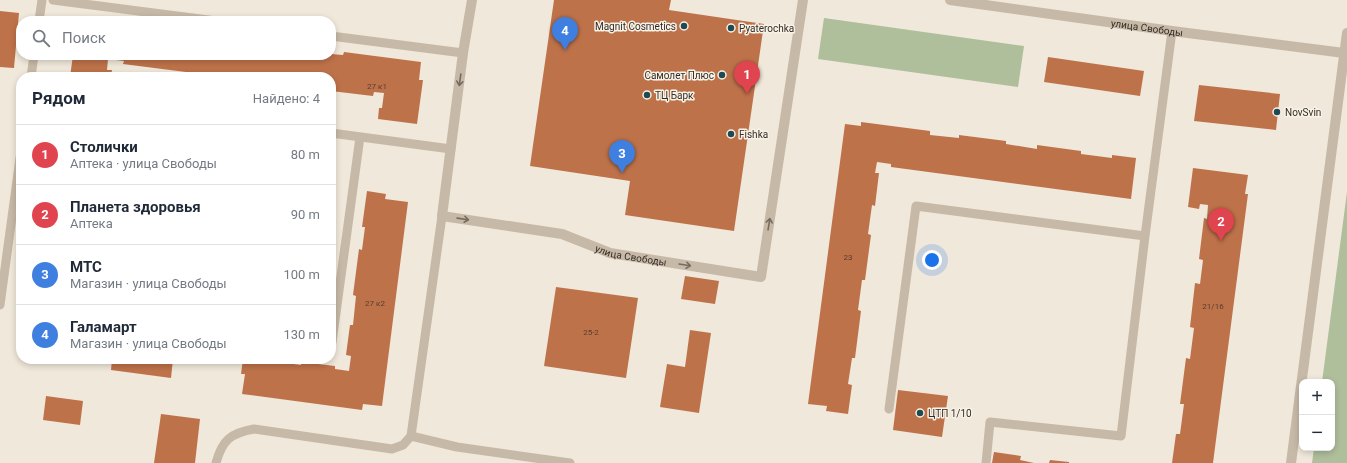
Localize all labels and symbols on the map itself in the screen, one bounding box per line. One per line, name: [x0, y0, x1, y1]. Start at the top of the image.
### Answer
pin: 4: [552, 17, 578, 50]
street label: улица Свободы: [1110, 17, 1184, 38]
place label: Magnit Cosmetics: [595, 21, 676, 32]
marker: Magnit Cosmetics: [679, 21, 689, 31]
marker: Pyaterochka: [726, 23, 736, 33]
place label: Pyaterochka: [739, 23, 794, 34]
pin: 1: [734, 61, 760, 94]
place label: Самолет Плюс: [644, 70, 714, 81]
marker: Самолет Плюс: [717, 70, 727, 80]
one-way arrow: [456, 73, 464, 86]
house number: 27 к1: [367, 82, 387, 91]
marker: ТЦ Барк: [642, 90, 652, 100]
place label: ТЦ Барк: [655, 90, 694, 101]
marker: NovSvin: [1272, 107, 1282, 117]
place label: NovSvin: [1285, 107, 1321, 118]
marker: Fishka: [726, 129, 736, 139]
place label: Fishka: [739, 129, 768, 140]
pin: 3: [609, 140, 635, 173]
pin: 2: [1208, 208, 1234, 241]
one-way arrow: [456, 215, 469, 223]
one-way arrow: [765, 218, 773, 231]
street label: улица Свободы: [594, 242, 667, 267]
your location: [922, 250, 942, 270]
house number: 23: [844, 253, 853, 262]
one-way arrow: [678, 261, 691, 269]
house number: 27 к2: [365, 299, 385, 308]
house number: 21/16: [1202, 302, 1224, 311]
house number: 25-2: [583, 328, 599, 337]
marker: ЦТП 1/10: [915, 408, 925, 418]
place label: ЦТП 1/10: [928, 408, 972, 419]

